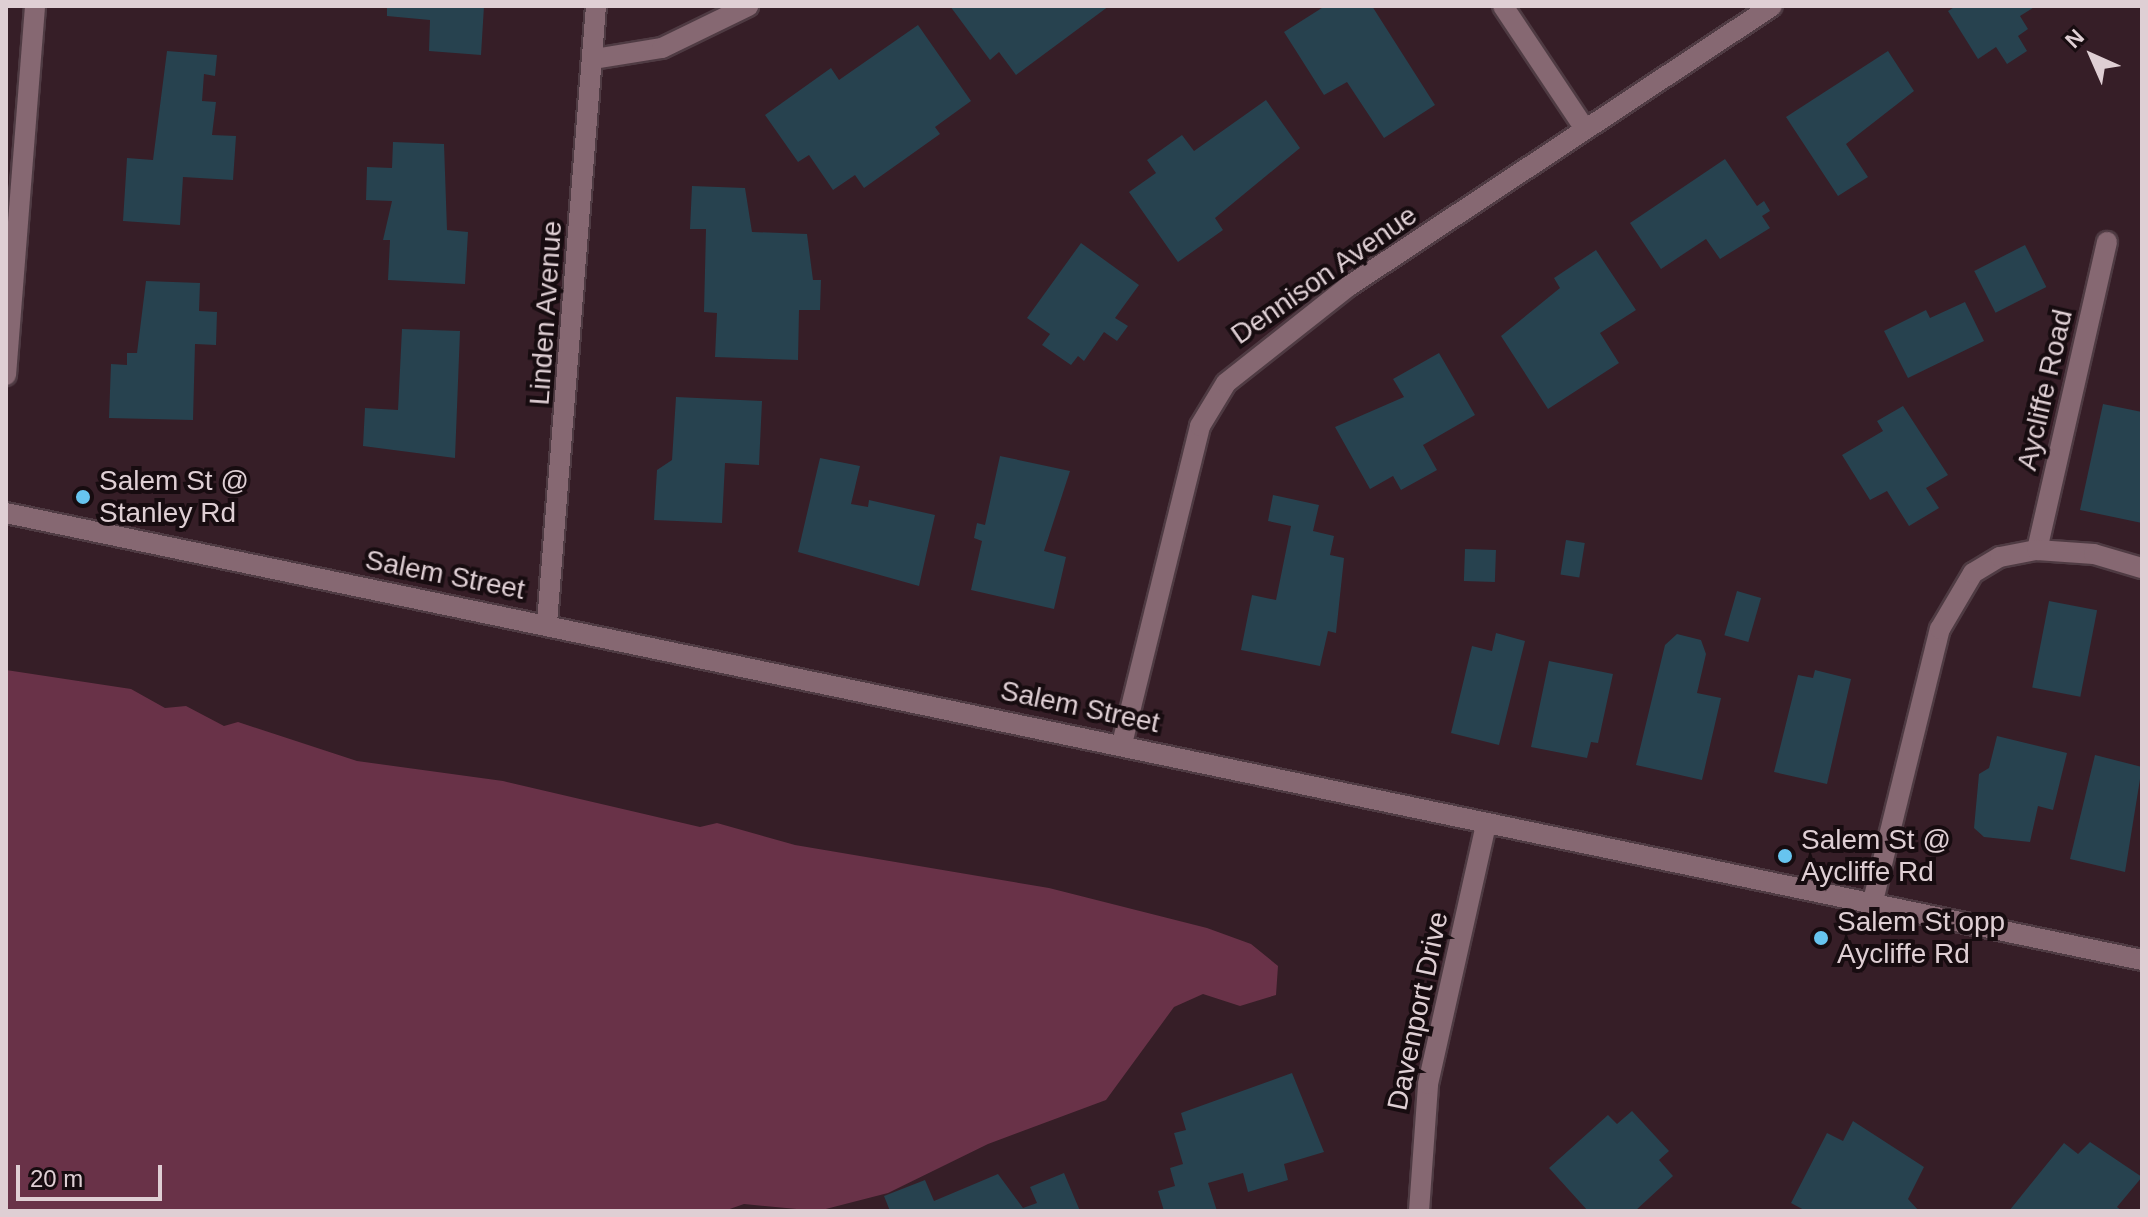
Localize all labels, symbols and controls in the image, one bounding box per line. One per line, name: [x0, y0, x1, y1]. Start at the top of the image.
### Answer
north arrow: [2052, 16, 2132, 96]
text: N: [2060, 24, 2089, 53]
street label: Dennison Avenue: [1224, 198, 1424, 352]
street label: Linden Avenue: [523, 219, 569, 407]
street label: Aycliffe Road: [2010, 306, 2080, 474]
place label: Salem St @ Stanley Rd: [99, 464, 249, 530]
marker: Salem St @ Stanley Rd: [74, 488, 92, 506]
street label: Salem Street: [362, 543, 528, 607]
street label: Salem Street: [997, 674, 1163, 740]
place label: Salem St @ Aycliffe Rd: [1801, 823, 1951, 889]
marker: Salem St @ Aycliffe Rd: [1776, 847, 1794, 865]
place label: Salem St opp Aycliffe Rd: [1837, 905, 2005, 971]
street label: Davenport Drive: [1381, 909, 1455, 1113]
marker: Salem St opp Aycliffe Rd: [1812, 929, 1830, 947]
scale bar: [20, 1149, 166, 1199]
text: 20 m: [30, 1165, 83, 1192]

